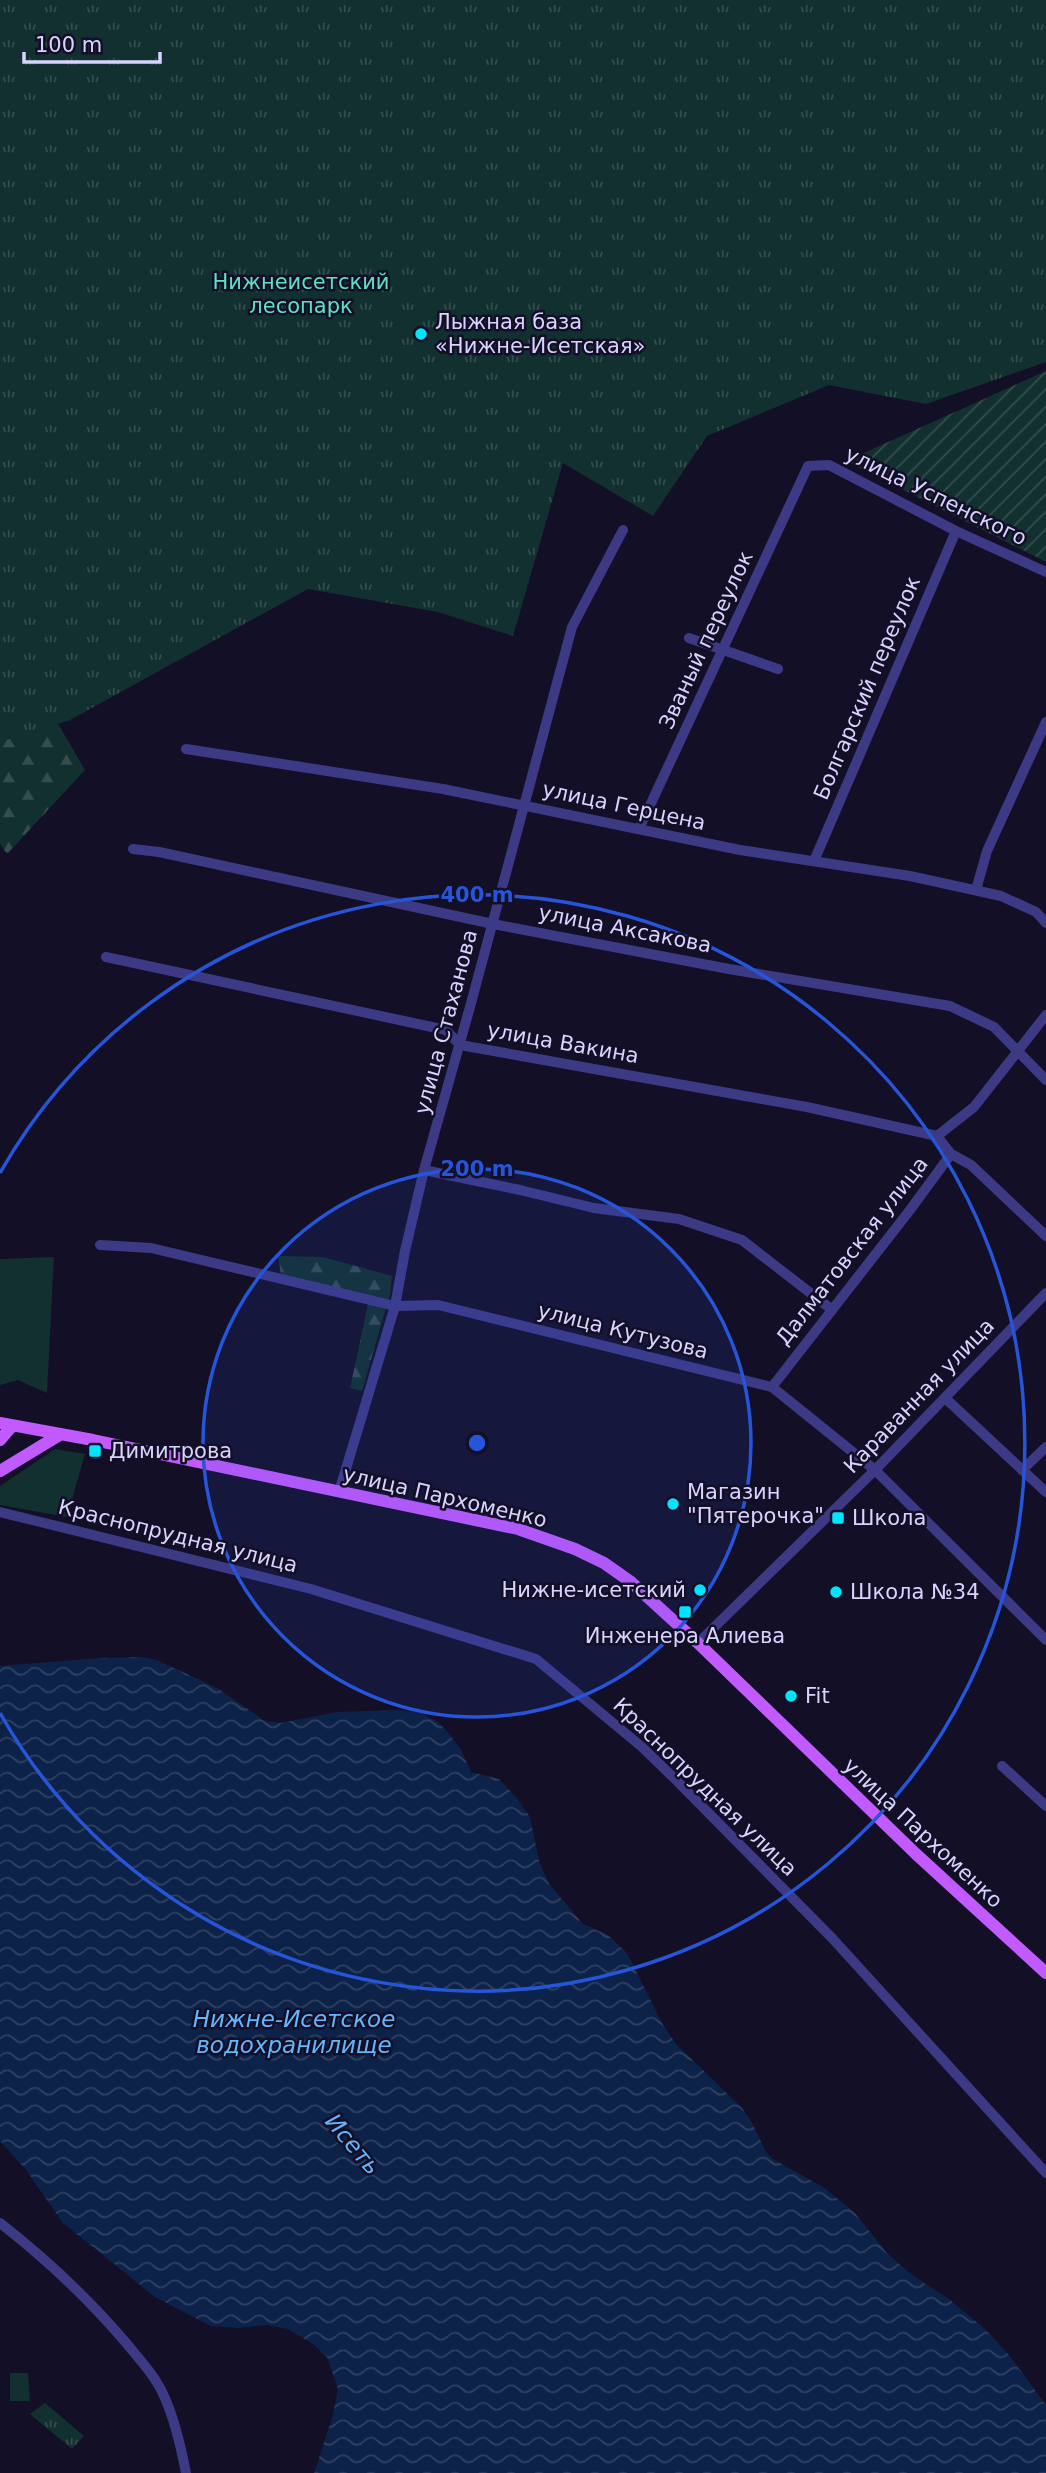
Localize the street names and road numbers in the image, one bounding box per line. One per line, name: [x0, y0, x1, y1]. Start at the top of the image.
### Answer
street label: улица Успенского: [841, 442, 1031, 550]
street label: Званый переулок: [654, 547, 758, 733]
street label: Болгарский переулок: [809, 573, 925, 803]
street label: улица Герцена: [540, 777, 708, 835]
street label: улица Аксакова: [537, 900, 713, 958]
street label: улица Стаханова: [410, 927, 482, 1117]
street label: улица Вакина: [485, 1018, 641, 1068]
street label: Далматовская улица: [771, 1152, 933, 1350]
street label: улица Кутузова: [535, 1298, 711, 1364]
street label: Караванная улица: [839, 1314, 999, 1478]
street label: улица Пархоменко: [341, 1462, 549, 1532]
street label: Краснопрудная улица: [56, 1495, 300, 1577]
street label: Краснопрудная улица: [608, 1693, 802, 1881]
street label: улица Пархоменко: [839, 1753, 1007, 1913]

